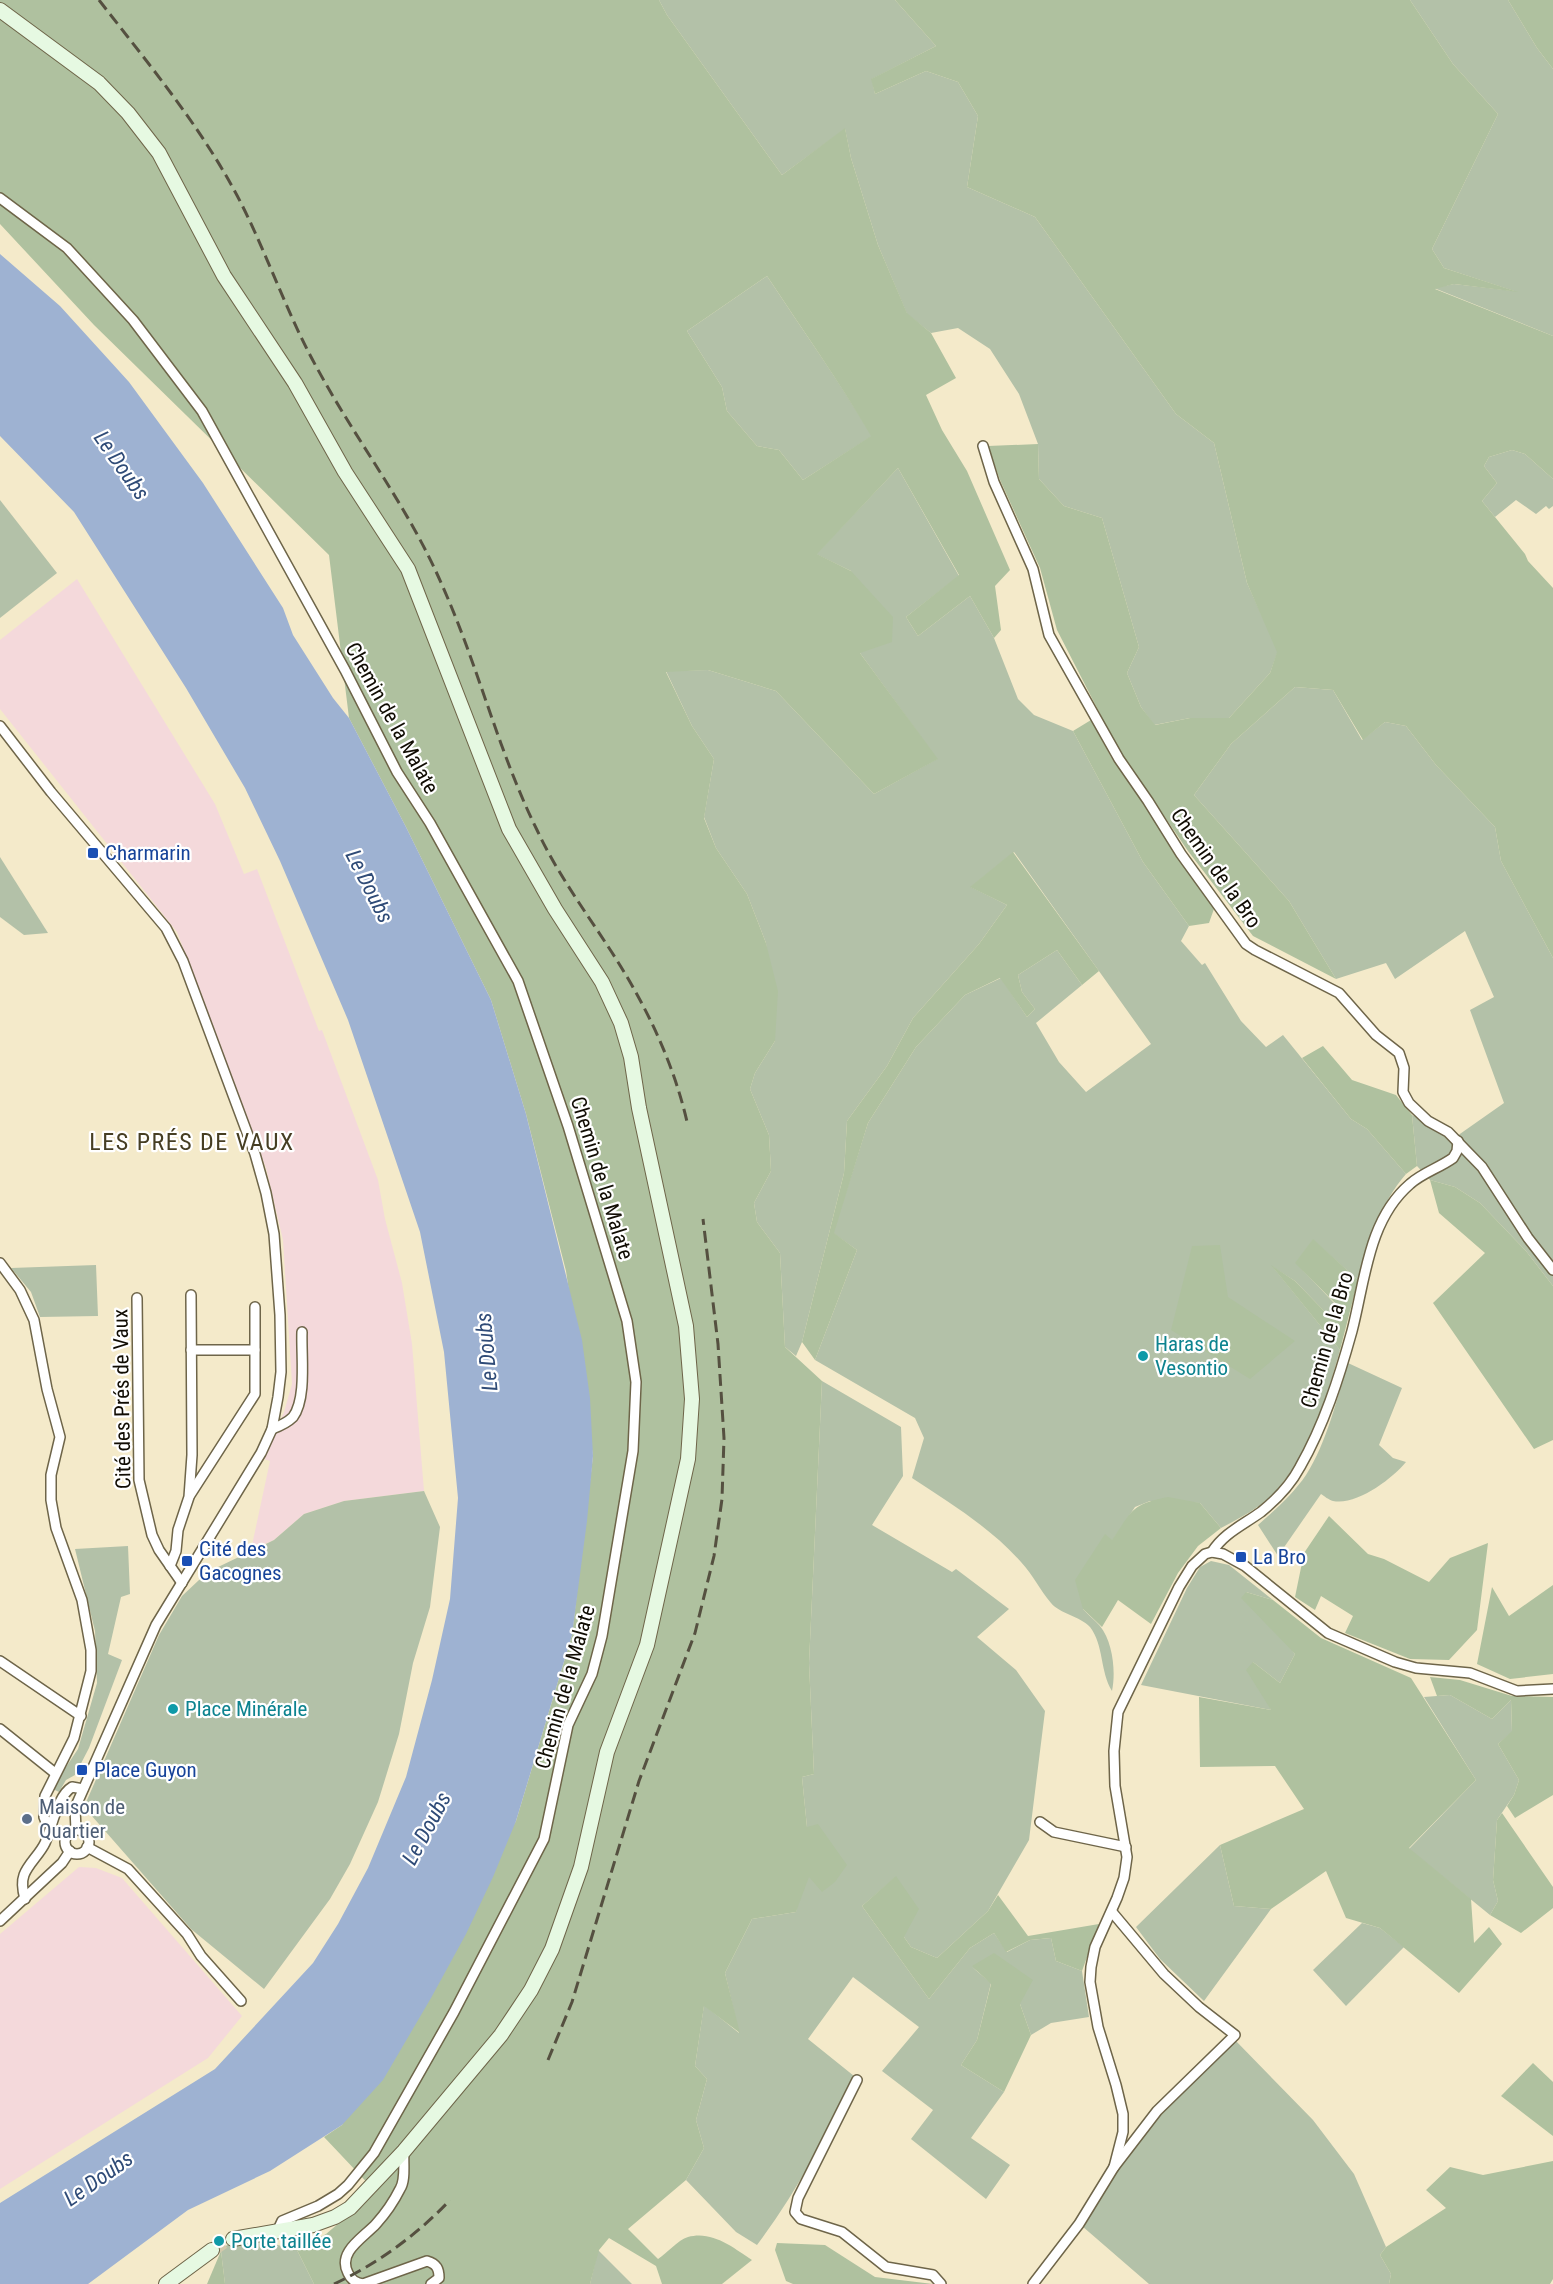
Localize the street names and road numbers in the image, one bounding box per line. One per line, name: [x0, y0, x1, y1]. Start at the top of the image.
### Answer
street label: Chemin de la Malate: [341, 638, 444, 798]
street label: Chemin de la Bro: [1166, 804, 1266, 932]
street label: Chemin de la Malate: [566, 1094, 638, 1263]
street label: Chemin de la Bro: [1296, 1269, 1358, 1411]
street label: Cité des Prés de Vaux: [108, 1309, 136, 1489]
street label: Chemin de la Malate: [530, 1602, 600, 1772]

